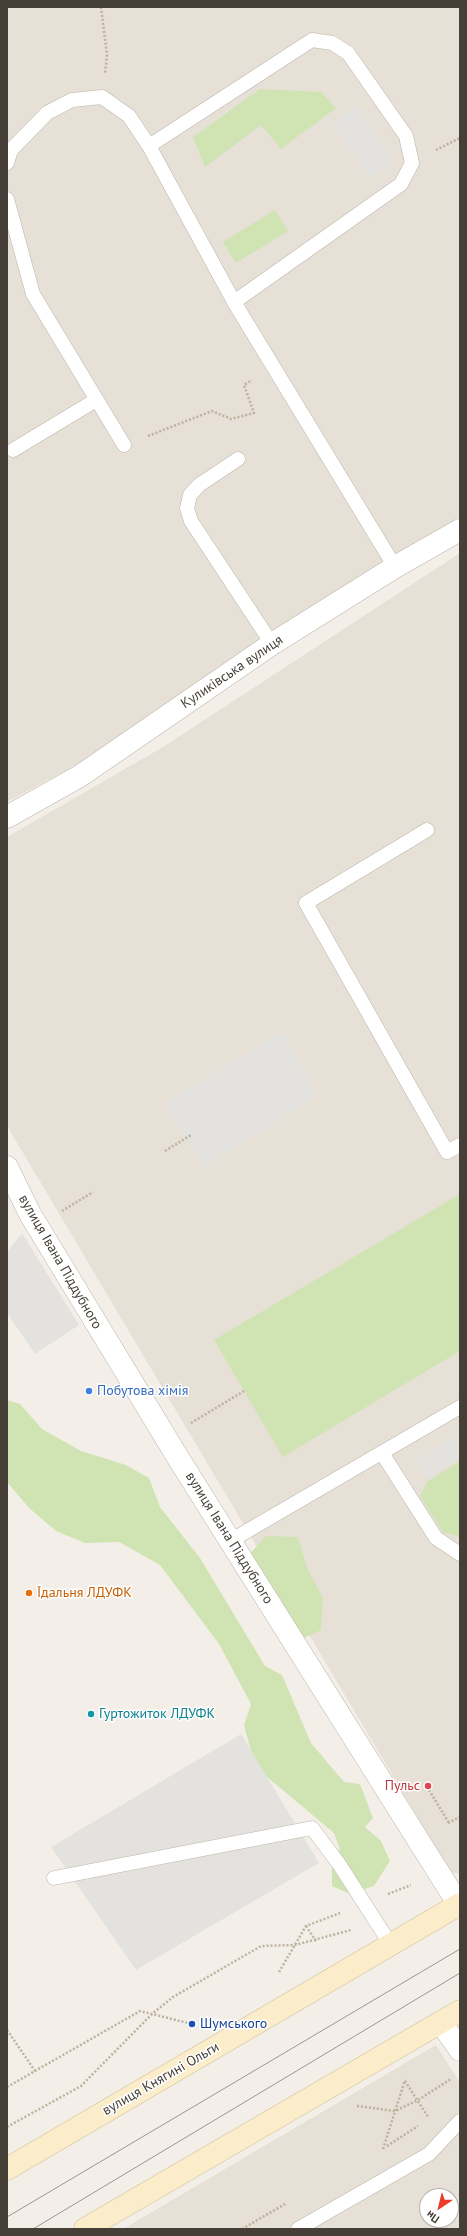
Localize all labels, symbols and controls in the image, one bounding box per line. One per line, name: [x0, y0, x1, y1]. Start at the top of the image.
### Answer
street label: Куликівська вулиця: [178, 632, 286, 712]
street label: вулиця Івана Піддубного: [15, 1192, 105, 1332]
place label: Побутова хімія: [97, 1383, 189, 1399]
marker: Побутова хімія: [84, 1386, 94, 1396]
street label: вулиця Івана Піддубного: [181, 1469, 277, 1607]
place label: Їдальня ЛДУФК: [37, 1585, 132, 1601]
marker: Їдальня ЛДУФК: [24, 1588, 34, 1598]
place label: Гуртожиток ЛДУФК: [99, 1706, 215, 1722]
marker: Гуртожиток ЛДУФК: [86, 1709, 96, 1719]
place label: Пульс: [385, 1778, 420, 1794]
marker: Пульс: [423, 1781, 433, 1791]
place label: Шумського: [200, 2016, 267, 2032]
marker: Шумського: [187, 2019, 197, 2029]
street label: вулиця Княгині Ольги: [100, 2039, 222, 2119]
north arrow: [419, 2188, 459, 2228]
text: Пн: [423, 2208, 442, 2226]

